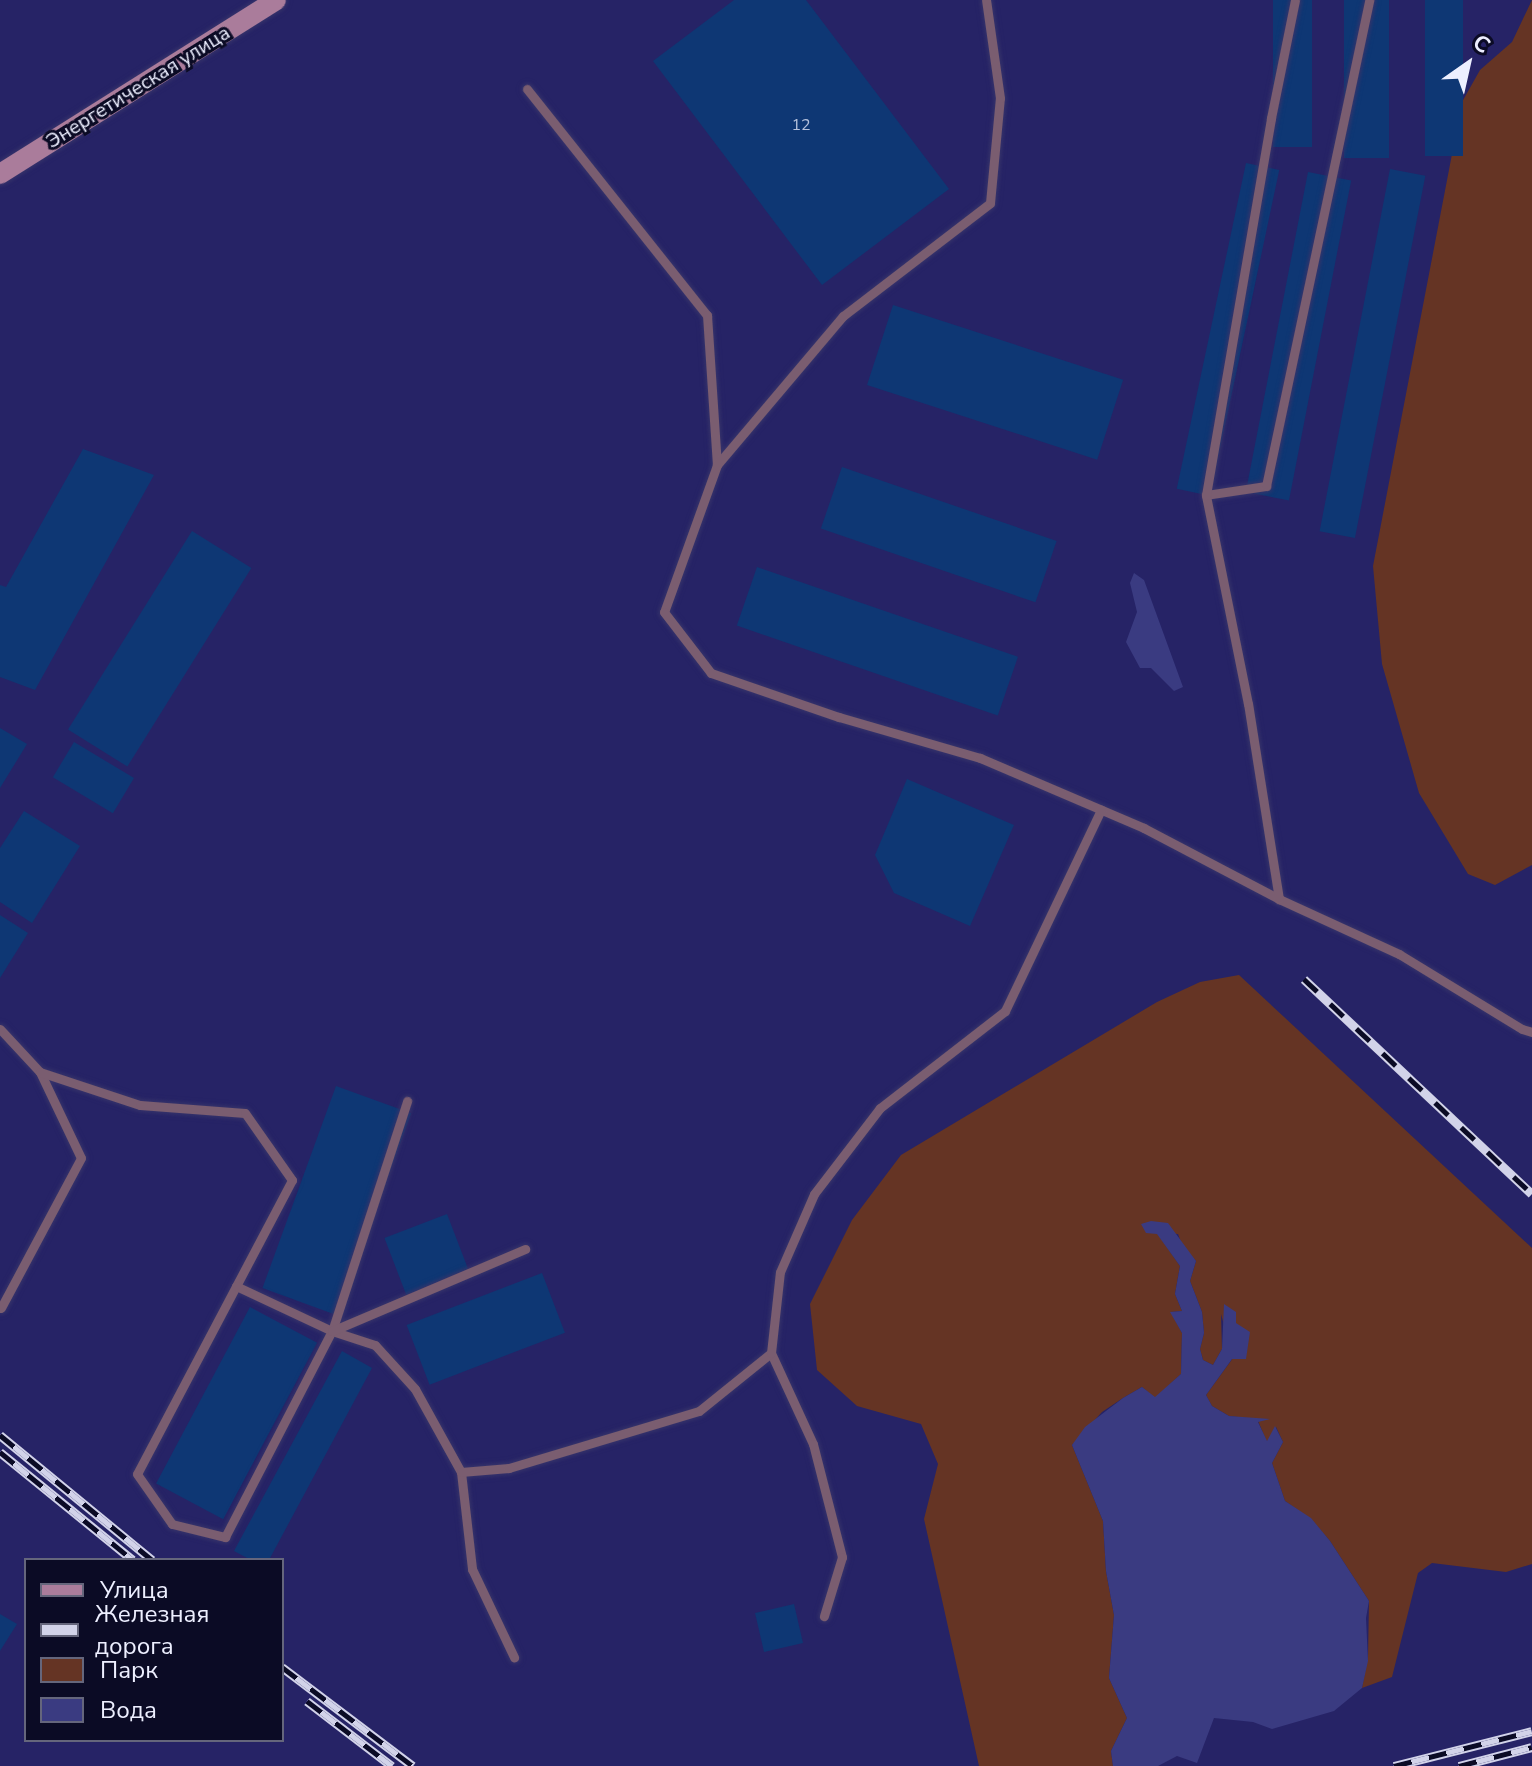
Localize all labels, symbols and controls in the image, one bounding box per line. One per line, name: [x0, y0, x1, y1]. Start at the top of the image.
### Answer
street label: Энергетическая улица: [42, 21, 234, 153]
north arrow: [1428, 24, 1508, 104]
text: С: [1467, 27, 1496, 61]
house number: 12: [791, 115, 811, 135]
legend: [24, 1558, 284, 1742]
text: Улица: [100, 1574, 169, 1606]
text: Железная дорога: [95, 1598, 209, 1662]
text: Парк: [100, 1654, 158, 1686]
text: Вода: [100, 1694, 157, 1726]

